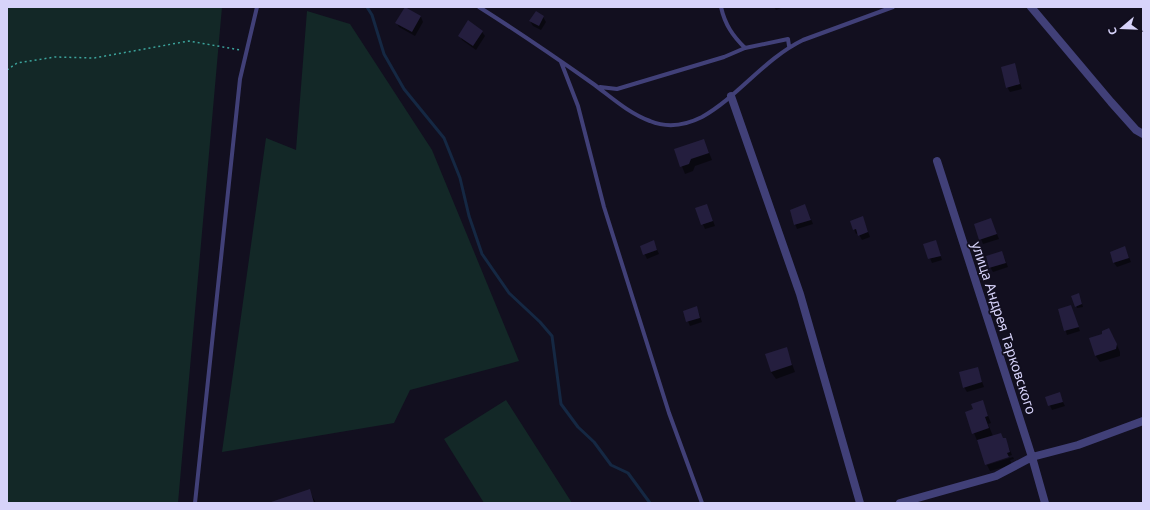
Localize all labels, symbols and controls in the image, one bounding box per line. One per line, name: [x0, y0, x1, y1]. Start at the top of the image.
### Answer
north arrow: [1102, 8, 1142, 48]
text: С: [1104, 26, 1120, 37]
street label: улица Андрея Тарковского: [968, 239, 1041, 417]

